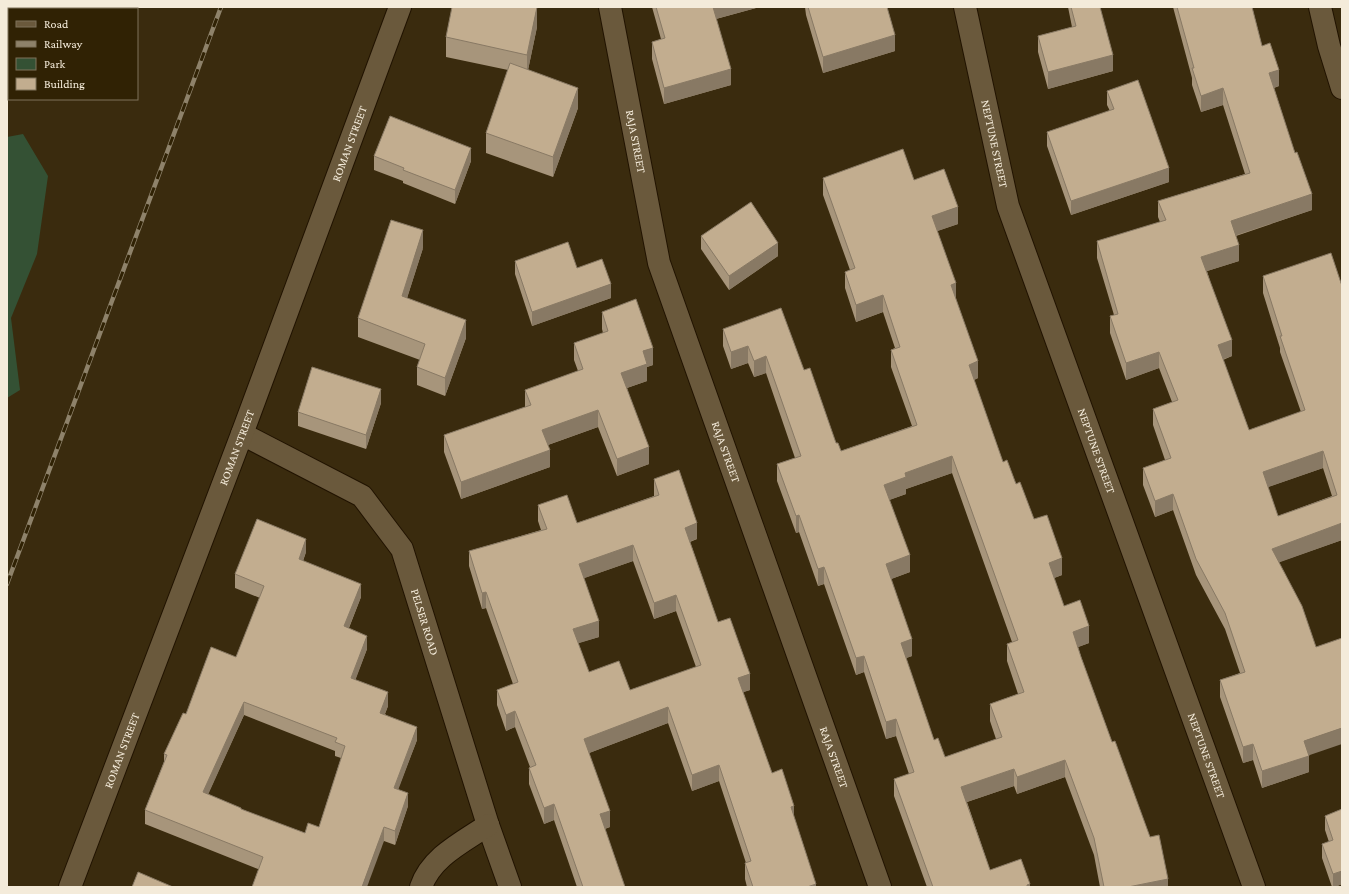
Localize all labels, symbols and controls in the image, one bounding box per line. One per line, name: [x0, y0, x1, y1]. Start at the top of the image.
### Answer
legend: [8, 8, 138, 100]
text: Road: [44, 17, 69, 31]
text: Railway: [44, 37, 83, 51]
text: Park: [44, 57, 66, 71]
text: Building: [44, 77, 85, 91]
street label: NEPTUNE STREET: [978, 99, 1011, 190]
street label: ROMAN STREET: [329, 103, 370, 184]
street label: RAJA STREET: [623, 109, 649, 175]
street label: NEPTUNE STREET: [1075, 406, 1118, 496]
street label: ROMAN STREET: [216, 407, 258, 487]
street label: RAJA STREET: [709, 419, 743, 485]
street label: PELSER ROAD: [408, 587, 442, 657]
street label: ROMAN STREET: [101, 710, 143, 790]
street label: NEPTUNE STREET: [1185, 711, 1229, 801]
street label: RAJA STREET: [817, 725, 852, 790]

